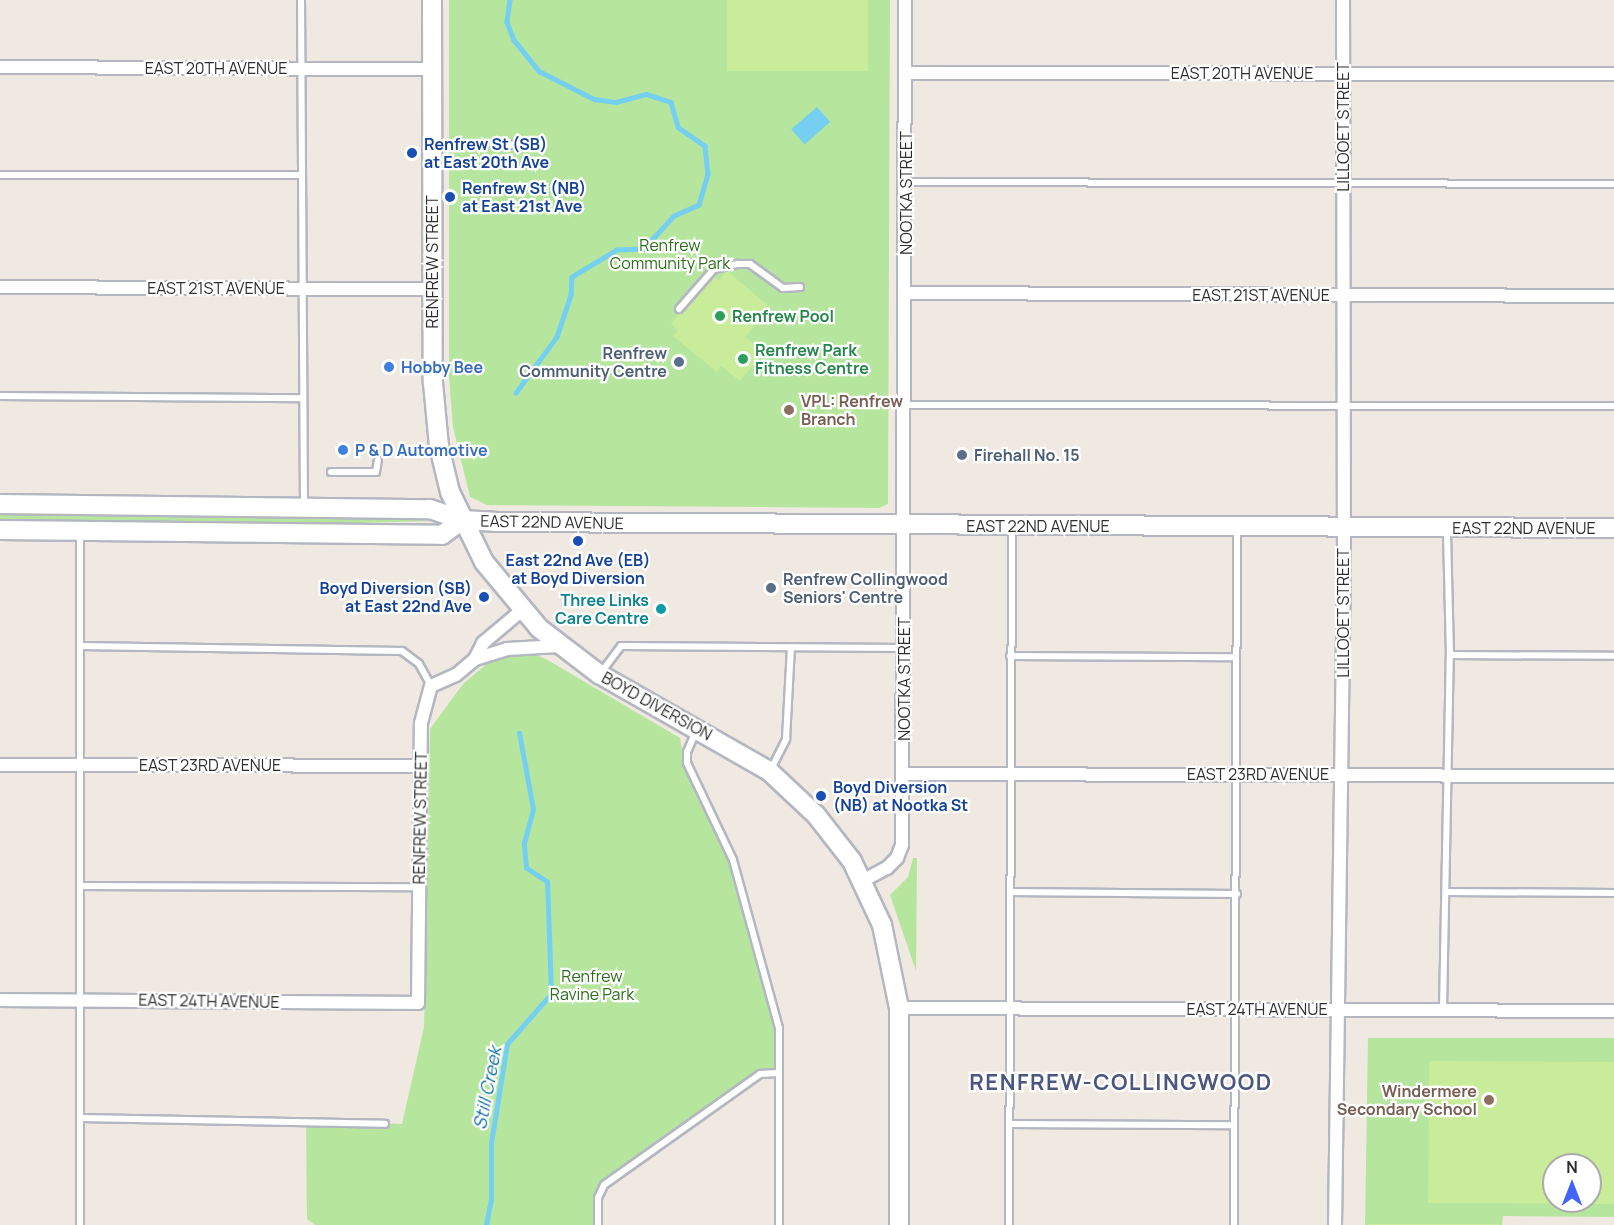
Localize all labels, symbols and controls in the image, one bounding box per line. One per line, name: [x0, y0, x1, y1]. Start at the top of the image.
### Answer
street label: EAST 20TH AVENUE: [144, 58, 288, 78]
street label: LILLOOET STREET: [1333, 62, 1353, 192]
street label: EAST 20TH AVENUE: [1170, 63, 1314, 83]
street label: NOOTKA STREET: [896, 131, 916, 255]
place label: Renfrew St (SB) at East 20th Ave: [424, 134, 549, 172]
marker: Renfrew St (SB) at East 20th Ave: [405, 146, 419, 160]
place label: Renfrew St (NB) at East 21st Ave: [462, 178, 586, 216]
marker: Renfrew St (NB) at East 21st Ave: [443, 190, 457, 204]
street label: RENFREW STREET: [422, 196, 442, 328]
park label: Renfrew Community Park: [610, 235, 730, 273]
street label: EAST 21ST AVENUE: [147, 278, 285, 298]
street label: EAST 21ST AVENUE: [1192, 285, 1330, 305]
place label: Renfrew Pool: [732, 306, 834, 326]
marker: Renfrew Pool: [713, 309, 727, 323]
place label: Renfrew Park Fitness Centre: [755, 340, 869, 378]
place label: Renfrew Community Centre: [519, 343, 667, 381]
marker: Renfrew Park Fitness Centre: [736, 352, 750, 366]
marker: Renfrew Community Centre: [672, 355, 686, 369]
place label: Hobby Bee: [401, 357, 483, 377]
marker: Hobby Bee: [382, 360, 396, 374]
place label: VPL: Renfrew Branch: [801, 391, 903, 429]
marker: VPL: Renfrew Branch: [782, 403, 796, 417]
place label: P & D Automotive: [355, 440, 488, 460]
marker: P & D Automotive: [336, 443, 350, 457]
place label: Firehall No. 15: [974, 445, 1080, 465]
marker: Firehall No. 15: [955, 448, 969, 462]
street label: EAST 22ND AVENUE: [480, 511, 624, 533]
street label: EAST 22ND AVENUE: [966, 516, 1110, 536]
street label: EAST 22ND AVENUE: [1452, 518, 1596, 538]
marker: East 22nd Ave (EB) at Boyd Diversion: [571, 534, 585, 548]
street label: LILLOOET STREET: [1333, 548, 1353, 678]
place label: East 22nd Ave (EB) at Boyd Diversion: [506, 550, 650, 588]
place label: Renfrew Collingwood Seniors' Centre: [783, 569, 948, 607]
place label: Boyd Diversion (SB) at East 22nd Ave: [320, 578, 472, 616]
marker: Renfrew Collingwood Seniors' Centre: [764, 581, 778, 595]
marker: Boyd Diversion (SB) at East 22nd Ave: [477, 590, 491, 604]
place label: Three Links Care Centre: [555, 590, 649, 628]
marker: Three Links Care Centre: [654, 602, 668, 616]
street label: NOOTKA STREET: [894, 617, 914, 741]
street label: BOYD DIVERSION: [598, 668, 716, 744]
street label: RENFREW STREET: [409, 751, 431, 885]
street label: EAST 23RD AVENUE: [139, 755, 281, 775]
street label: EAST 23RD AVENUE: [1187, 764, 1329, 784]
place label: Boyd Diversion (NB) at Nootka St: [833, 777, 968, 815]
marker: Boyd Diversion (NB) at Nootka St: [814, 789, 828, 803]
park label: Renfrew Ravine Park: [550, 966, 634, 1004]
street label: EAST 24TH AVENUE: [138, 990, 280, 1012]
street label: EAST 24TH AVENUE: [1186, 999, 1328, 1019]
water label: Still Creek: [468, 1045, 506, 1131]
district label: RENFREW-COLLINGWOOD: [969, 1070, 1273, 1096]
place label: Windermere Secondary School: [1337, 1081, 1477, 1119]
marker: Windermere Secondary School: [1482, 1093, 1496, 1107]
north arrow: [1542, 1153, 1602, 1213]
text: N: [1566, 1156, 1578, 1178]

